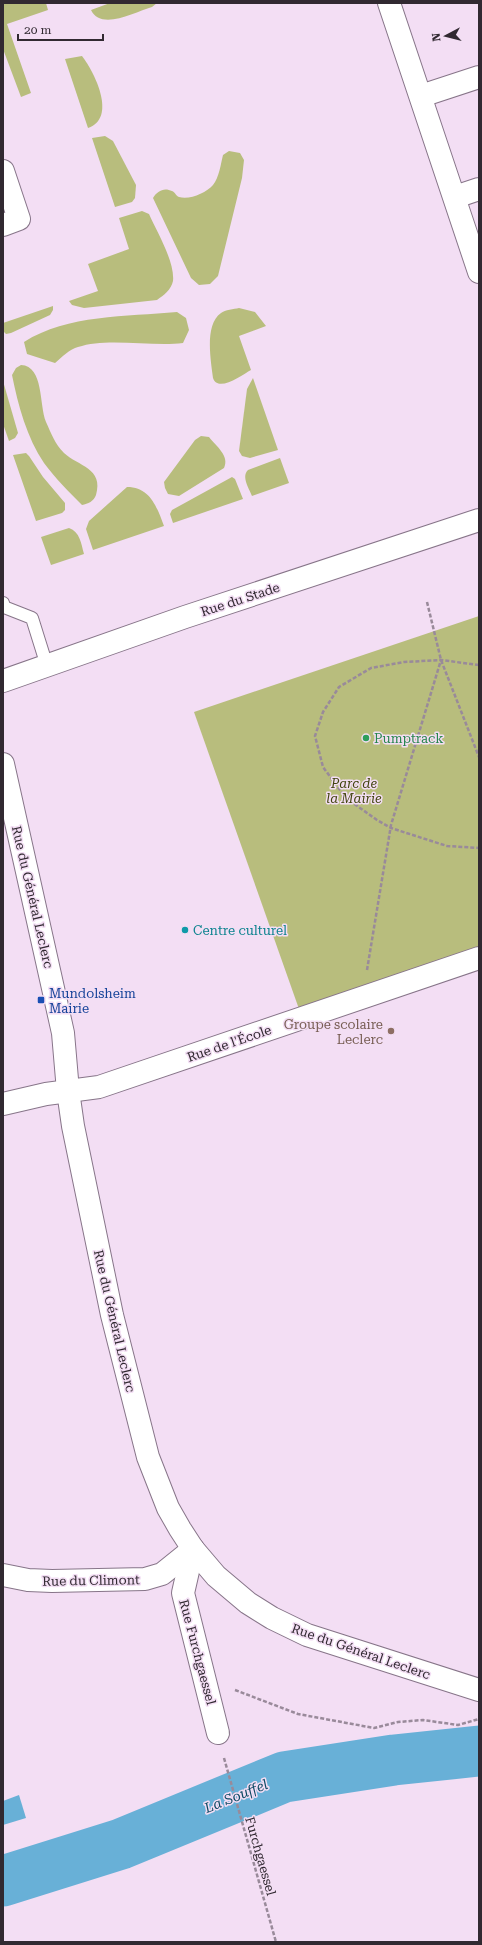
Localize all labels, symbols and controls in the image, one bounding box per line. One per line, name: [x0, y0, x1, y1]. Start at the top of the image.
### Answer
scale bar: [18, 16, 103, 42]
north arrow: [426, 16, 466, 56]
text: 20 m: [24, 23, 51, 37]
text: N: [430, 32, 444, 42]
street label: Rue du Stade: [199, 580, 282, 619]
place label: Pumptrack: [374, 731, 444, 746]
marker: Pumptrack: [361, 733, 371, 743]
park label: Parc de la Mairie: [326, 776, 382, 806]
street label: Rue du Général Leclerc: [9, 824, 56, 970]
place label: Centre culturel: [193, 923, 287, 938]
marker: Centre culturel: [180, 925, 190, 935]
place label: Mundolsheim Mairie: [49, 986, 136, 1016]
marker: Mundolsheim Mairie: [36, 995, 46, 1005]
place label: Groupe scolaire Leclerc: [284, 1017, 383, 1047]
street label: Rue de l'École: [185, 1021, 273, 1065]
marker: Groupe scolaire Leclerc: [386, 1026, 396, 1036]
street label: Rue du Général Leclerc: [91, 1248, 138, 1394]
street label: Rue du Climont: [42, 1572, 140, 1589]
street label: Rue Furchgaessel: [176, 1598, 219, 1707]
street label: Rue du Général Leclerc: [289, 1621, 432, 1682]
water label: La Souffel: [201, 1776, 270, 1816]
street label: Furchgaessel: [242, 1815, 279, 1897]

